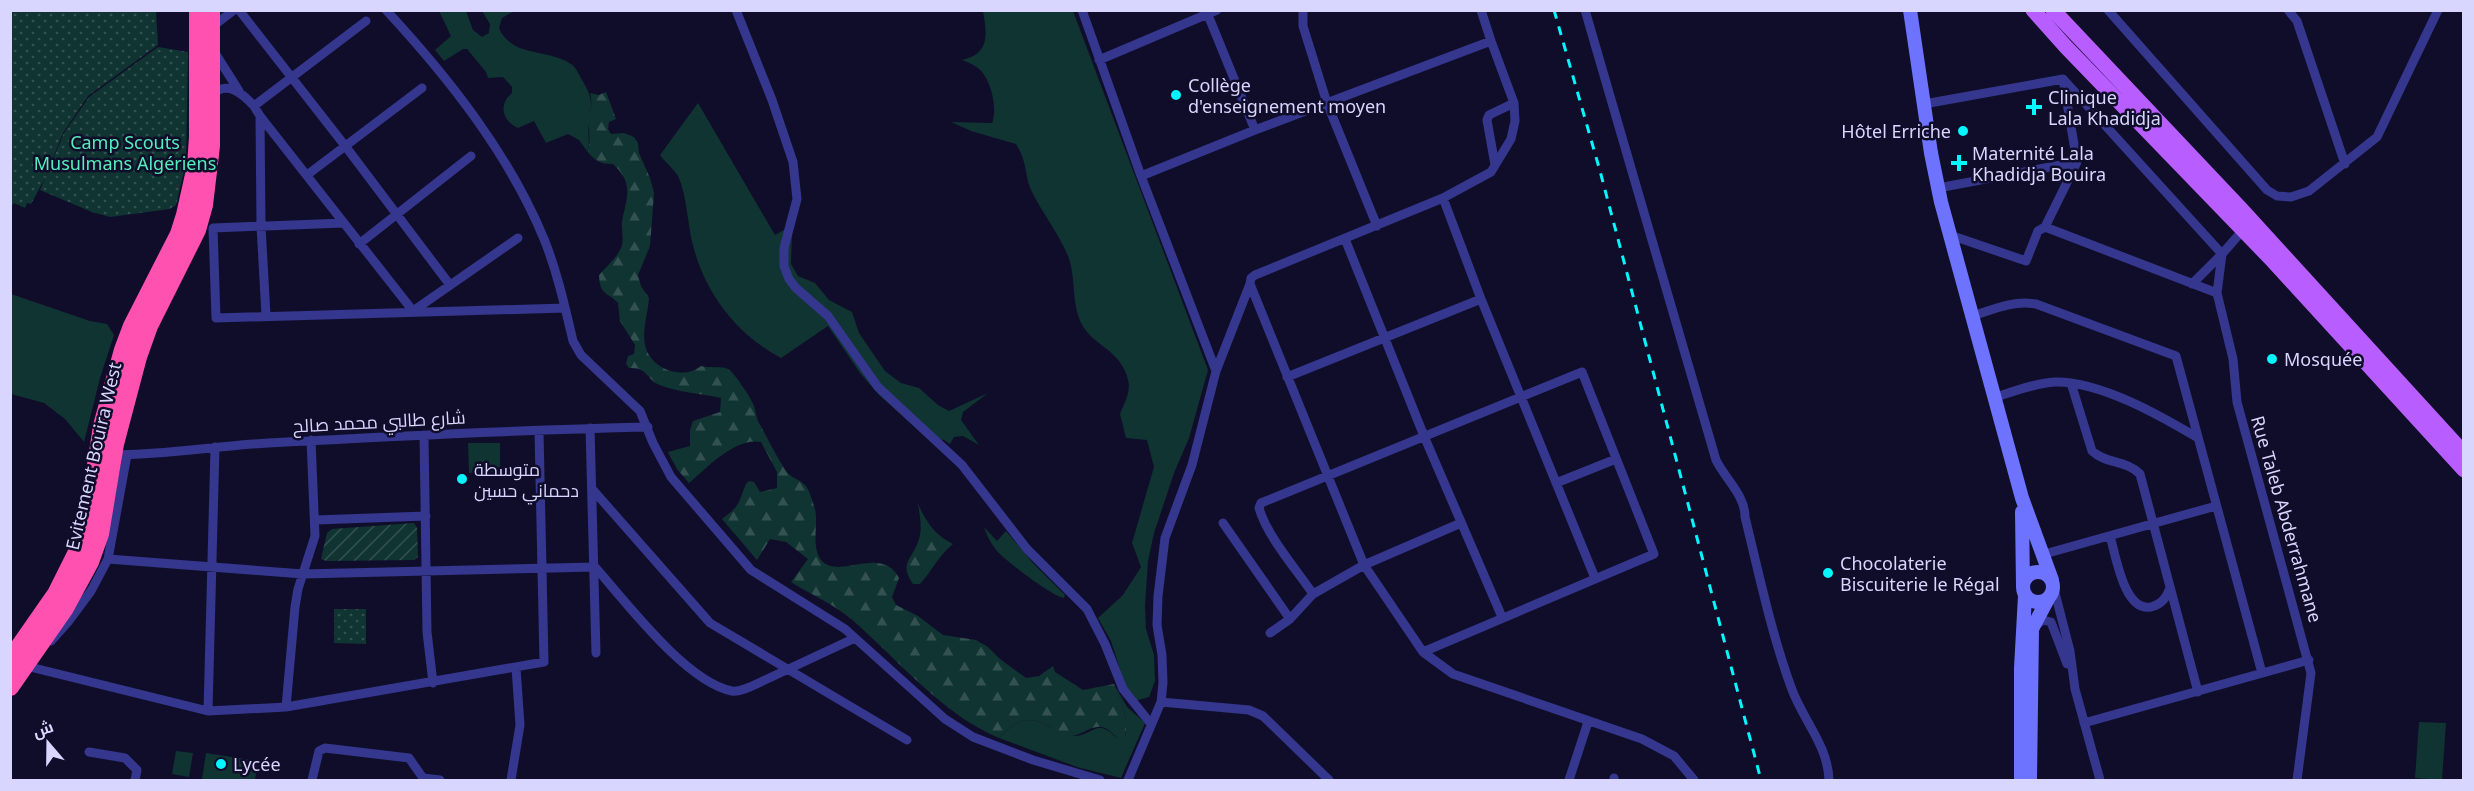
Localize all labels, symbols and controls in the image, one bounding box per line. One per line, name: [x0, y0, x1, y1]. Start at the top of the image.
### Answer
place label: Collège d'enseignement moyen: [1188, 73, 1386, 118]
place label: Clinique Lala Khadidja: [2048, 85, 2161, 130]
marker: Collège d'enseignement moyen: [1169, 88, 1183, 102]
marker: Clinique Lala Khadidja: [2025, 98, 2043, 116]
place label: Hôtel Erriche: [1841, 119, 1951, 143]
marker: Hôtel Erriche: [1956, 124, 1970, 138]
park label: Camp Scouts Musulmans Algériens: [34, 130, 216, 175]
place label: Maternité Lala Khadidja Bouira: [1972, 141, 2106, 186]
marker: Maternité Lala Khadidja Bouira: [1950, 154, 1968, 172]
place label: Mosquée: [2284, 347, 2362, 371]
marker: Mosquée: [2265, 352, 2279, 366]
street label: Evitement Bouira West: [60, 359, 126, 552]
street label: شارع طالبي محمد صالح: [292, 404, 466, 441]
street label: Rue Taleb Abderrahmane: [2246, 413, 2328, 625]
place label: متوسطة دحماني حسين: [474, 457, 579, 505]
marker: متوسطة دحماني حسين: [455, 472, 469, 486]
place label: Chocolaterie Biscuiterie le Régal: [1840, 551, 2000, 596]
marker: Chocolaterie Biscuiterie le Régal: [1821, 566, 1835, 580]
north arrow: [18, 713, 78, 773]
text: ش: [29, 715, 56, 743]
place label: Lycée: [233, 752, 281, 776]
marker: Lycée: [214, 757, 228, 771]

